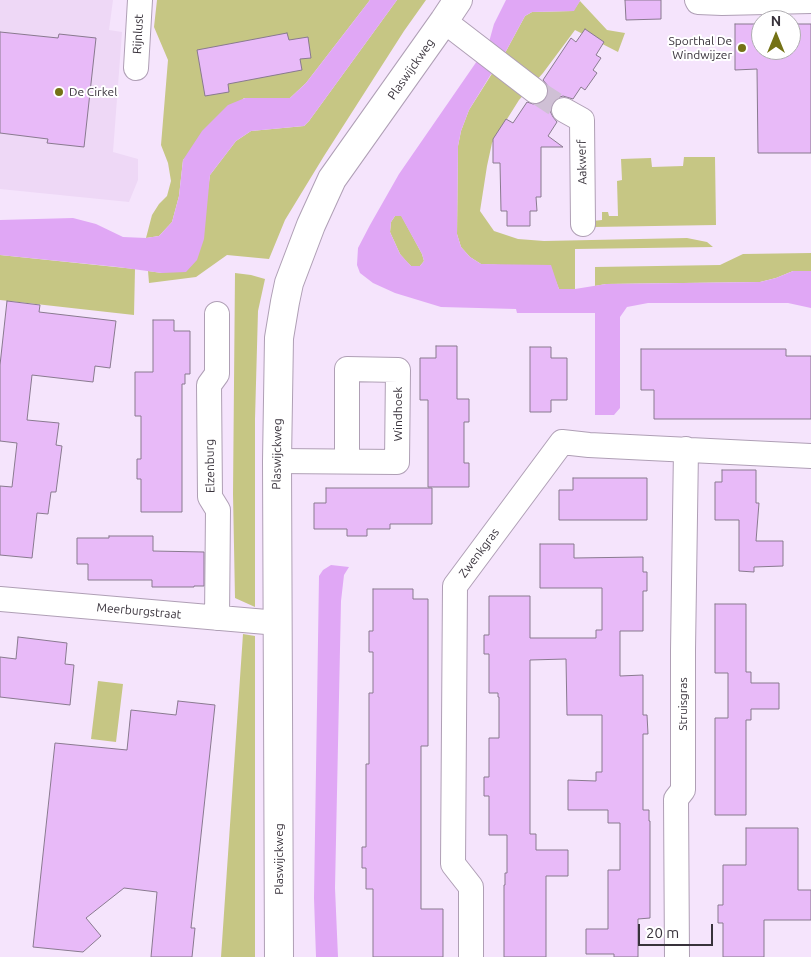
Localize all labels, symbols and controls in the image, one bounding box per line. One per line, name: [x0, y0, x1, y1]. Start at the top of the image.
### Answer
north arrow: [751, 10, 801, 60]
text: N: [771, 13, 781, 29]
street label: Rijnlust: [130, 14, 146, 54]
place label: Sporthal De Windwijzer: [668, 34, 732, 62]
street label: Plaswijckweg: [385, 36, 437, 102]
marker: Sporthal De Windwijzer: [736, 42, 748, 54]
place label: De Cirkel: [69, 85, 117, 99]
marker: De Cirkel: [53, 86, 65, 98]
street label: Aakwerf: [574, 139, 590, 185]
street label: Windhoek: [391, 387, 405, 441]
street label: Plaswijckweg: [269, 418, 285, 490]
street label: Elzenburg: [202, 439, 218, 493]
street label: Zwenkgras: [456, 525, 502, 581]
street label: Meerburgstraat: [96, 600, 182, 622]
street label: Struisgras: [676, 677, 690, 731]
street label: Plaswijckweg: [272, 823, 286, 895]
scale bar: [641, 914, 716, 946]
text: 20 m: [646, 924, 679, 941]

